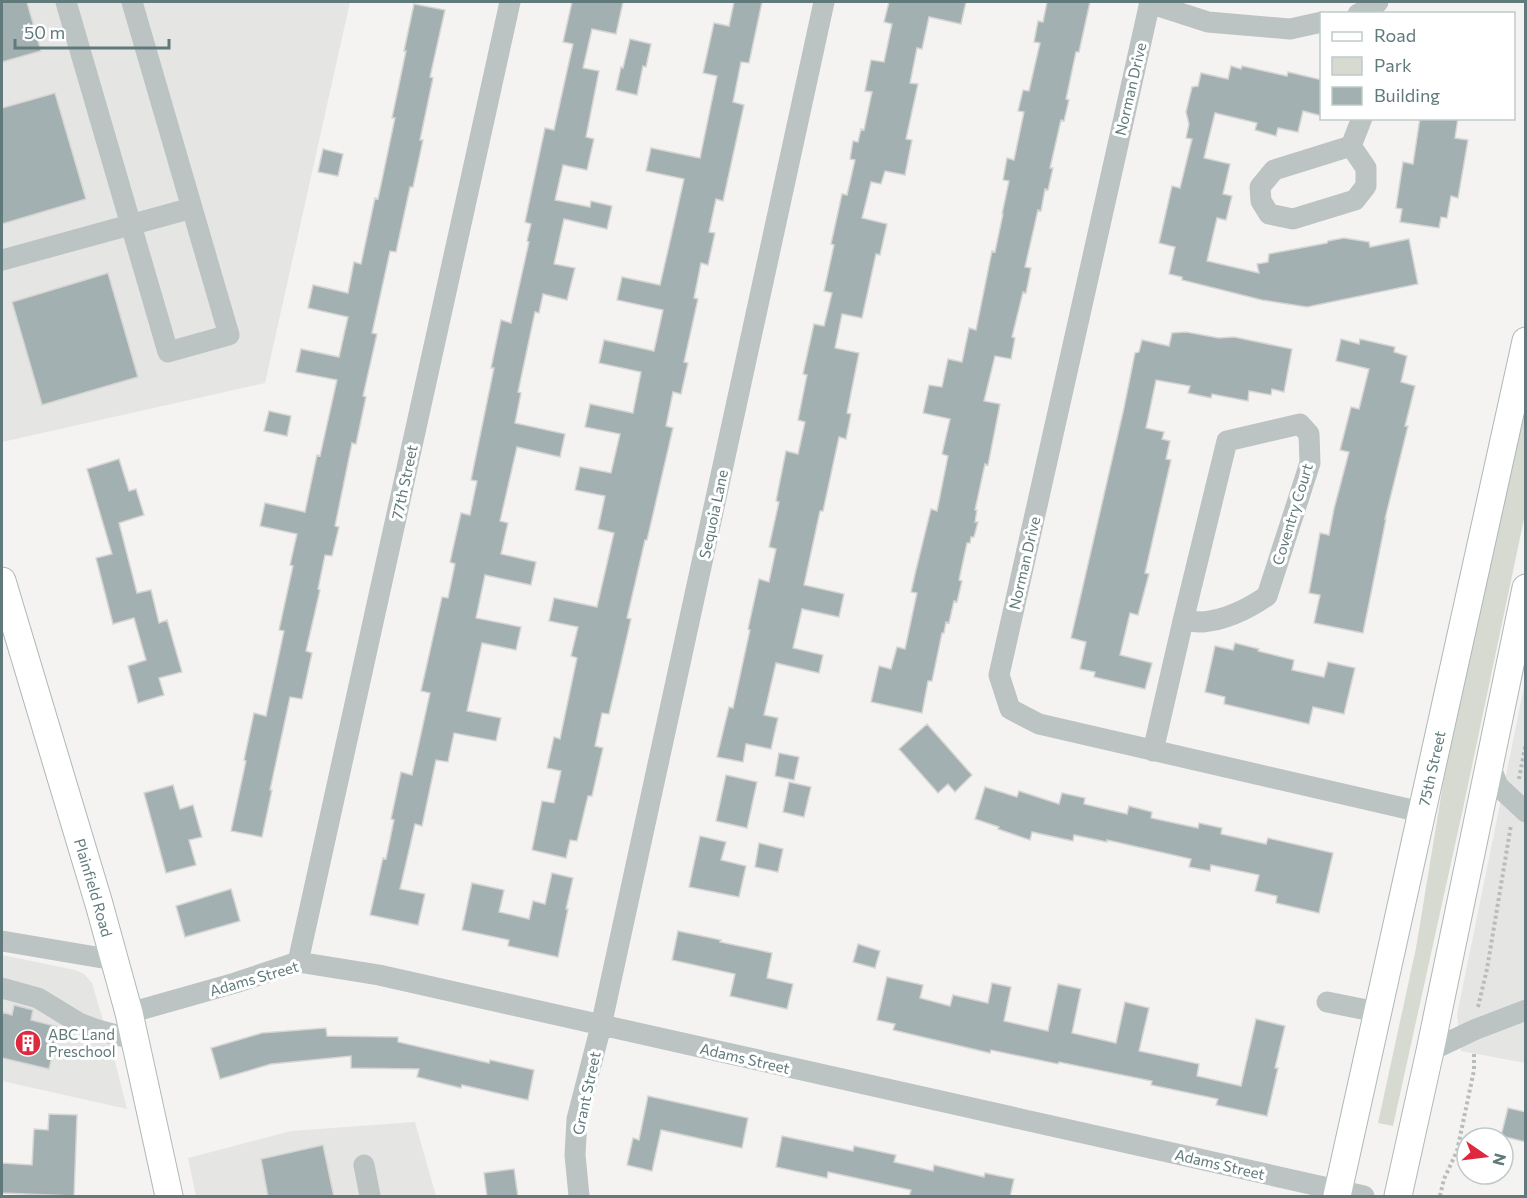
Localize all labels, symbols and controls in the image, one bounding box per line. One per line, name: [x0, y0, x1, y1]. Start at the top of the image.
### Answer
scale bar: [15, 12, 170, 50]
legend: [1320, 12, 1515, 120]
text: 50 m: [24, 21, 65, 43]
text: Road: [1374, 24, 1416, 46]
street label: Norman Drive: [1111, 41, 1149, 137]
text: Park: [1374, 54, 1412, 76]
text: Building: [1374, 84, 1440, 106]
street label: 77th Street: [387, 443, 421, 521]
street label: Coventry Court: [1268, 461, 1316, 567]
street label: Sequoia Lane: [695, 468, 731, 560]
street label: Norman Drive: [1005, 515, 1043, 611]
street label: 75th Street: [1414, 729, 1449, 808]
street label: Plainfield Road: [71, 836, 117, 939]
street label: Adams Street: [207, 957, 301, 999]
place label: ABC Land Preschool: [48, 1025, 116, 1060]
building icon: ABC Land Preschool: [13, 1028, 43, 1058]
street label: Adams Street: [698, 1039, 792, 1077]
street label: Grant Street: [568, 1050, 604, 1136]
north arrow: [1455, 1126, 1515, 1186]
street label: Adams Street: [1173, 1145, 1267, 1183]
text: N: [1489, 1152, 1511, 1168]

